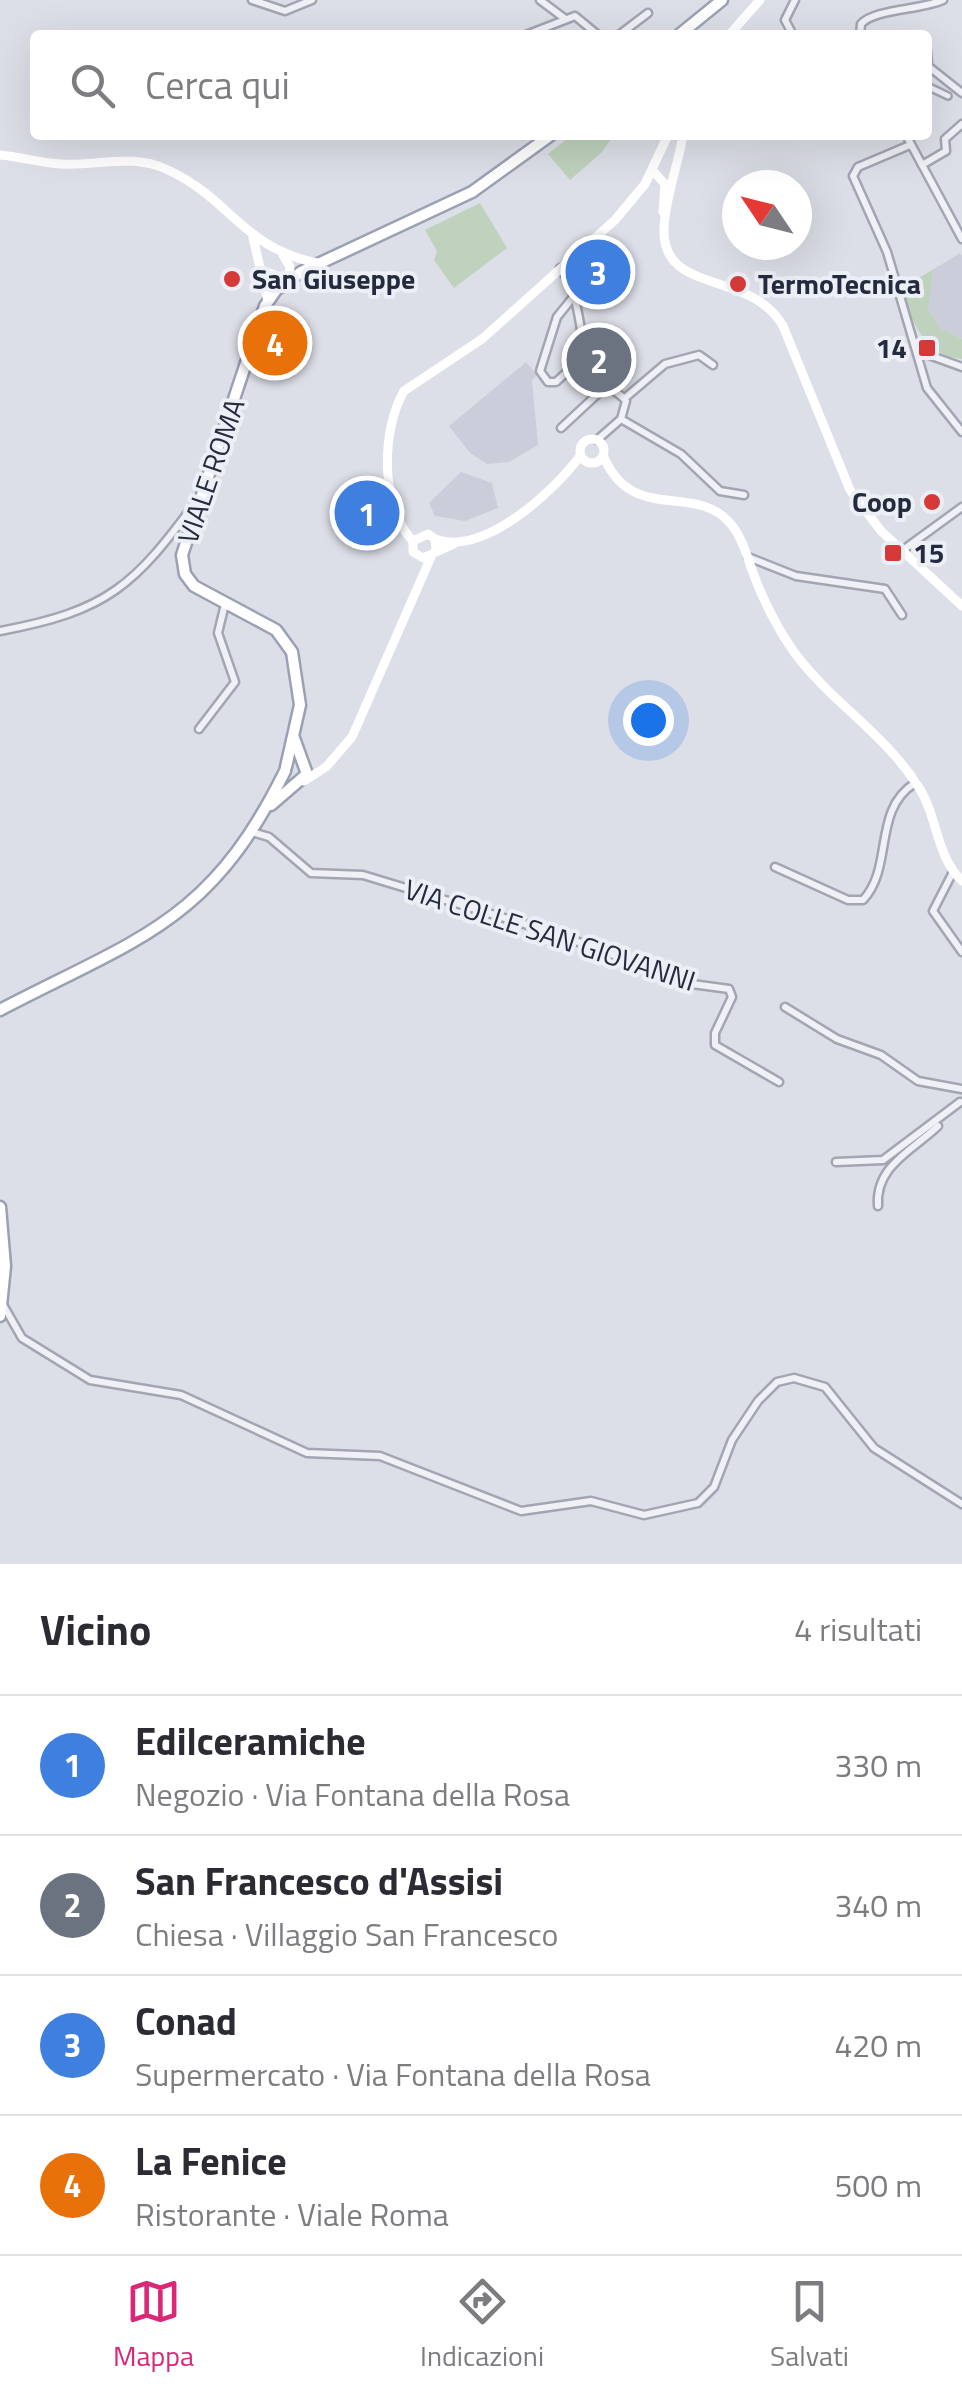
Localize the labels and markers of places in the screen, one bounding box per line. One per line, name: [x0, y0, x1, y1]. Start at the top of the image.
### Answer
pin: 3: [566, 234, 630, 310]
place label: San Giuseppe: [252, 257, 415, 300]
place label: TermoTecnica: [758, 262, 921, 305]
marker: San Giuseppe: [221, 268, 243, 290]
marker: TermoTecnica: [727, 273, 749, 295]
pin: 4: [242, 306, 308, 380]
pin: 2: [566, 322, 632, 398]
place label: 14: [876, 326, 907, 369]
marker: 14: [916, 337, 938, 359]
pin: 1: [334, 476, 400, 550]
place label: Coop: [852, 480, 912, 523]
marker: Coop: [921, 491, 943, 513]
place label: 15: [913, 531, 944, 574]
marker: 15: [882, 542, 904, 564]

